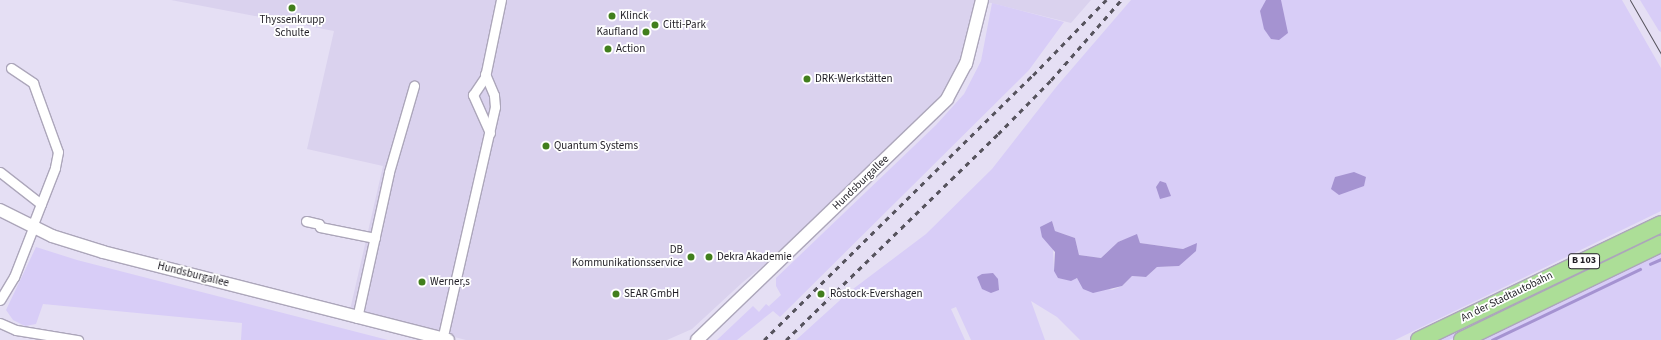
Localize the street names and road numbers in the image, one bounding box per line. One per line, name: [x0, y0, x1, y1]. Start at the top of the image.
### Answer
street label: Hundsburgallee: [830, 153, 892, 213]
road number: B 103: [1568, 253, 1600, 269]
street label: Hundsburgallee: [156, 260, 230, 290]
street label: An der Stadtautobahn: [1459, 269, 1555, 325]

